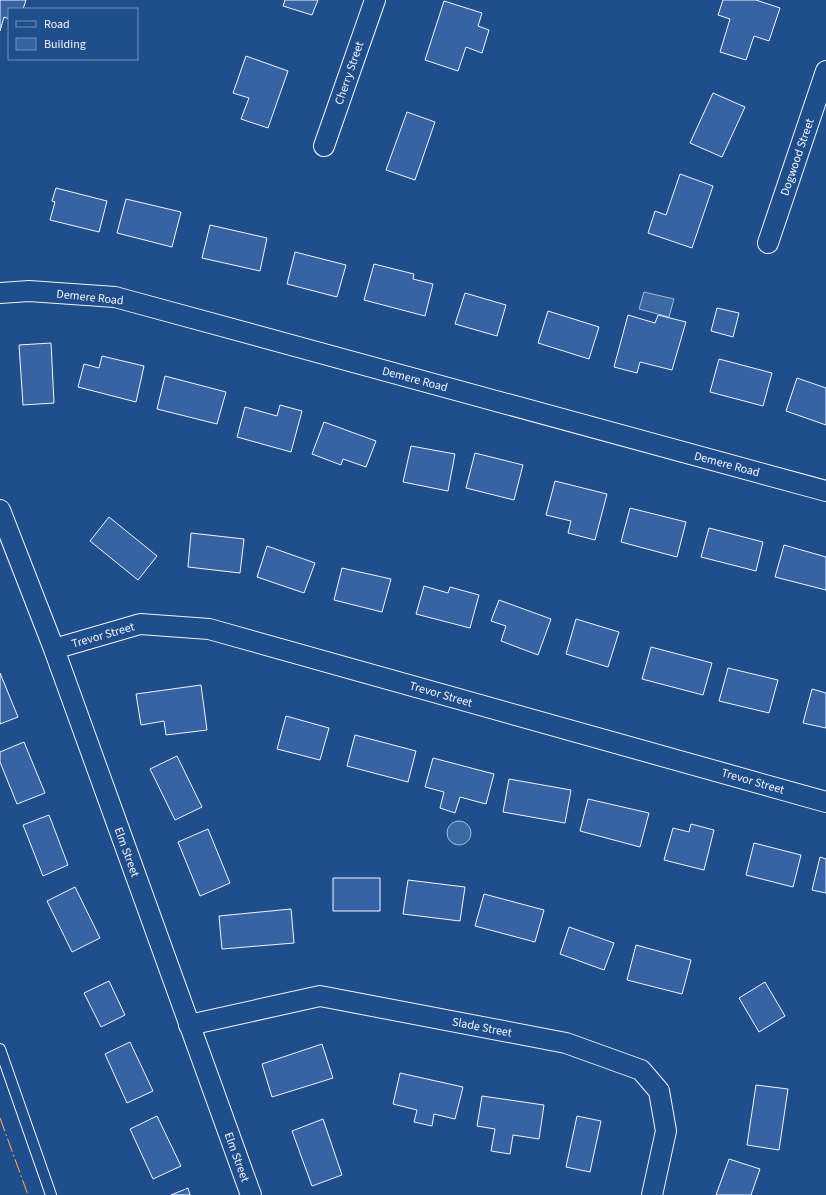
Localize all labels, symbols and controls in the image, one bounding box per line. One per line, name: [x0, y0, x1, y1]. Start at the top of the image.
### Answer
legend: [8, 8, 138, 60]
text: Road: [44, 16, 70, 33]
text: Building: [44, 36, 86, 53]
street label: Cherry Street: [331, 39, 368, 107]
street label: Dogwood Street: [776, 116, 819, 198]
street label: Demere Road: [56, 286, 124, 309]
street label: Demere Road: [380, 363, 450, 396]
street label: Demere Road: [692, 448, 762, 481]
street label: Trevor Street: [70, 618, 137, 653]
street label: Trevor Street: [407, 677, 474, 712]
street label: Trevor Street: [719, 764, 786, 799]
street label: Elm Street: [110, 825, 143, 879]
street label: Slade Street: [451, 1013, 513, 1042]
street label: Elm Street: [220, 1130, 253, 1184]

